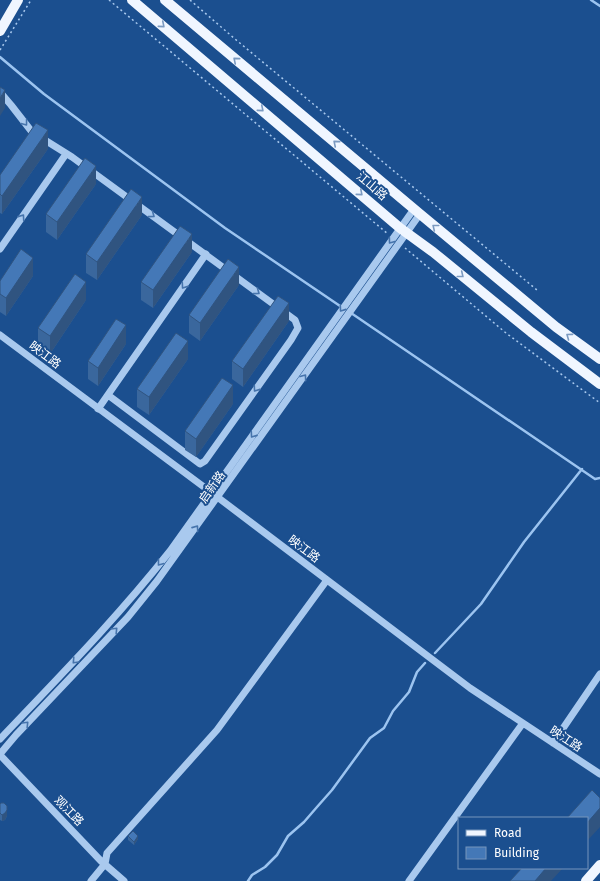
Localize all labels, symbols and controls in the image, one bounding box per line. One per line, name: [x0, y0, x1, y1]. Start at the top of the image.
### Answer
one-way arrow: [157, 21, 165, 28]
one-way arrow: [234, 57, 241, 64]
one-way arrow: [256, 105, 264, 112]
one-way arrow: [20, 118, 27, 125]
one-way arrow: [333, 141, 341, 148]
street label: 江山路: [354, 169, 390, 203]
one-way arrow: [356, 189, 363, 196]
one-way arrow: [148, 210, 155, 218]
one-way arrow: [17, 214, 25, 221]
one-way arrow: [433, 224, 440, 231]
one-way arrow: [389, 236, 396, 243]
one-way arrow: [457, 271, 464, 278]
one-way arrow: [181, 282, 189, 289]
one-way arrow: [252, 287, 259, 294]
one-way arrow: [339, 305, 347, 312]
one-way arrow: [566, 334, 573, 341]
street label: 映江路: [26, 339, 64, 371]
one-way arrow: [299, 374, 307, 381]
one-way arrow: [253, 385, 261, 392]
one-way arrow: [250, 431, 258, 438]
street label: 启新路: [196, 468, 228, 506]
one-way arrow: [191, 526, 198, 533]
street label: 映江路: [285, 533, 323, 565]
one-way arrow: [158, 559, 165, 566]
one-way arrow: [110, 627, 118, 635]
one-way arrow: [72, 656, 79, 664]
one-way arrow: [21, 721, 29, 729]
street label: 映江路: [547, 723, 585, 755]
street label: 观江路: [51, 793, 87, 829]
legend: [458, 817, 588, 869]
text: Road: [494, 826, 522, 840]
text: Building: [494, 846, 540, 860]

